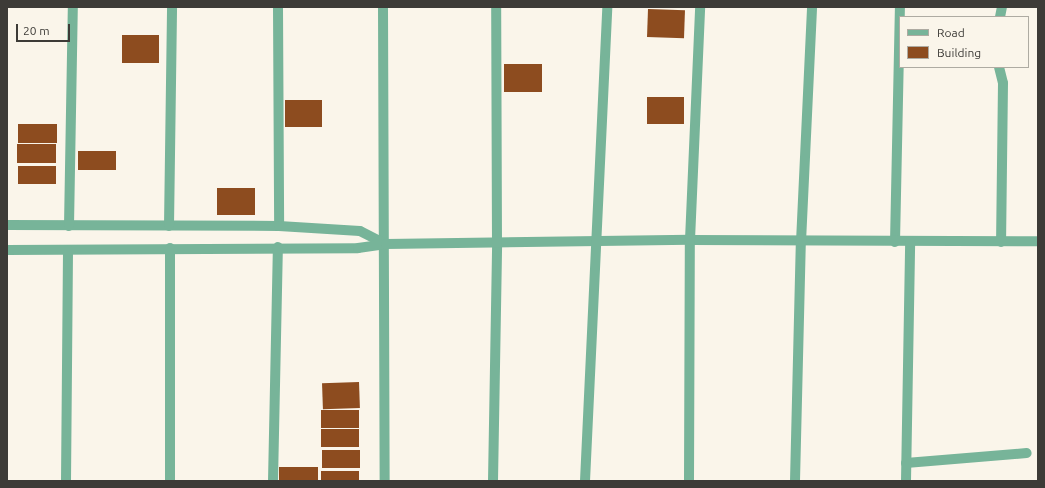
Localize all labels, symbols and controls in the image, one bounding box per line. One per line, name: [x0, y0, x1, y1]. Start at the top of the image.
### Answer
scale bar: [18, 16, 72, 42]
legend: [899, 16, 1029, 68]
text: 20 m: [23, 24, 50, 37]
text: Road: [937, 26, 965, 39]
text: Building: [937, 46, 981, 59]

